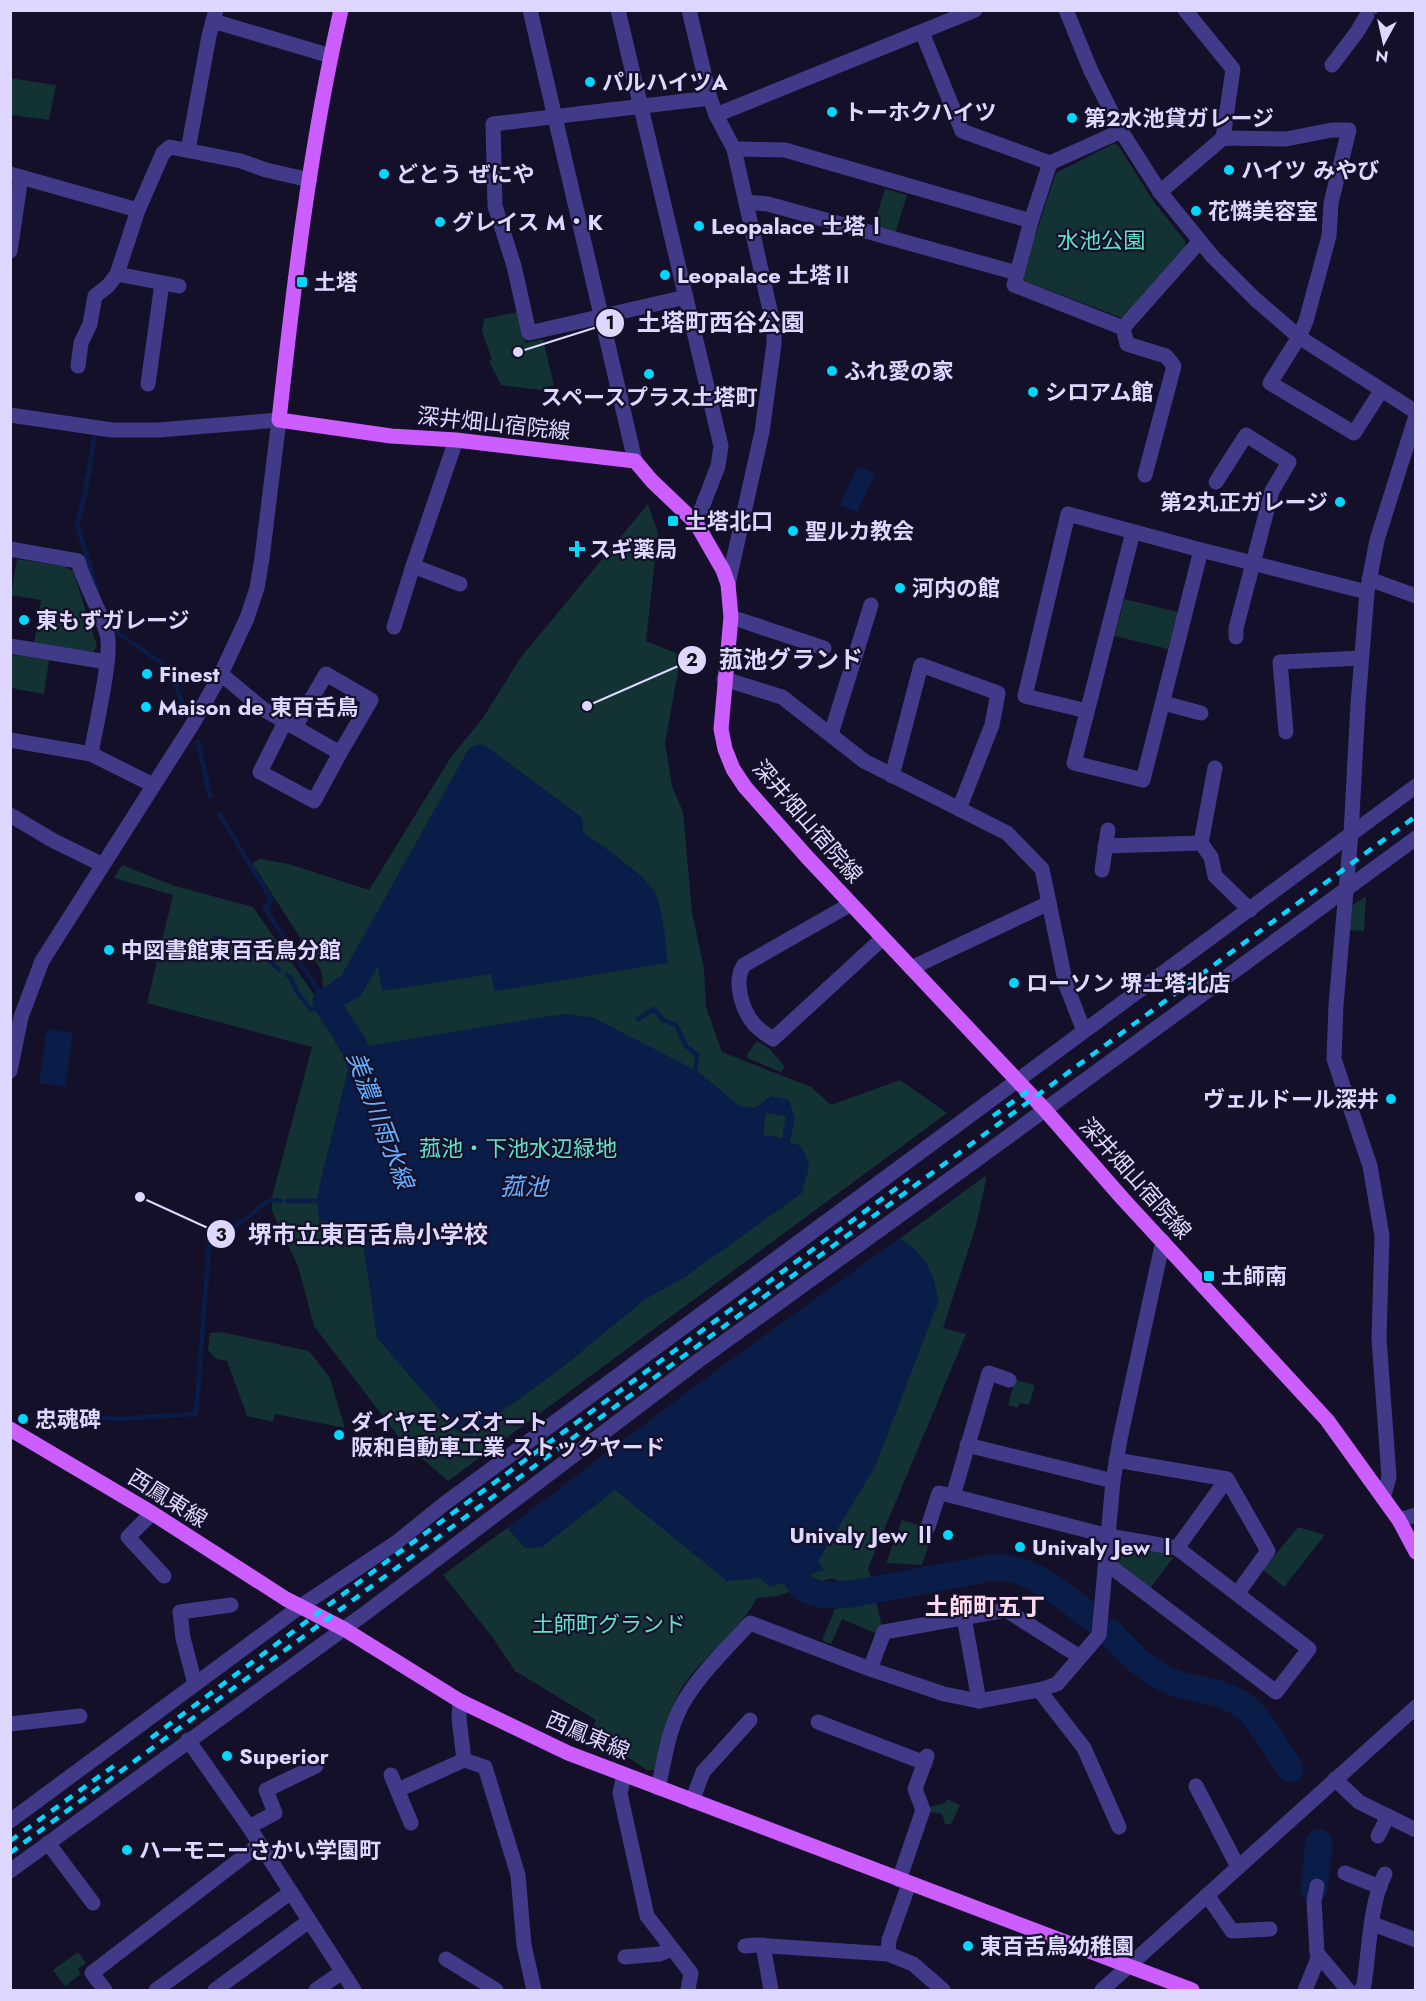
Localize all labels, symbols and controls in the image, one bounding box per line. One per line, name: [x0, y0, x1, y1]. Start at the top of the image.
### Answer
north arrow: [1354, 12, 1414, 72]
text: N: [1374, 44, 1390, 69]
place label: パルハイツA: [602, 66, 729, 98]
marker: パルハイツA: [583, 75, 597, 89]
place label: トーホクハイツ: [844, 96, 996, 128]
place label: 第2水池貸ガレージ: [1084, 102, 1274, 134]
marker: トーホクハイツ: [825, 105, 839, 119]
marker: 第2水池貸ガレージ: [1065, 111, 1079, 125]
place label: ハイツ みやび: [1241, 154, 1379, 186]
place label: どとう ぜにや: [396, 158, 535, 190]
marker: ハイツ みやび: [1222, 163, 1236, 177]
marker: どとう ぜにや: [377, 167, 391, 181]
place label: 花憐美容室: [1208, 195, 1318, 227]
marker: 花憐美容室: [1189, 204, 1203, 218]
place label: グレイス M・K: [452, 206, 604, 238]
place label: Leopalace 土塔Ⅰ: [711, 210, 888, 242]
marker: グレイス M・K: [433, 215, 447, 229]
marker: Leopalace 土塔Ⅰ: [692, 219, 706, 233]
park label: 水池公園: [1057, 224, 1145, 256]
place label: Leopalace 土塔Ⅱ: [677, 259, 854, 291]
place label: 土塔: [314, 266, 358, 298]
marker: Leopalace 土塔Ⅱ: [658, 268, 672, 282]
marker: 土塔: [295, 275, 309, 289]
callout: 土塔町西谷公園: [595, 302, 817, 344]
text: 土塔町西谷公園: [637, 305, 805, 340]
text: 1: [605, 310, 615, 336]
place label: ふれ愛の家: [844, 355, 954, 387]
marker: ふれ愛の家: [825, 364, 839, 378]
marker: スペースプラス土塔町: [642, 367, 656, 381]
place label: シロアム館: [1045, 376, 1153, 408]
place label: スペースプラス土塔町: [541, 381, 757, 413]
marker: シロアム館: [1026, 385, 1040, 399]
street label: 深井畑山宿院線: [416, 399, 572, 447]
place label: 第2丸正ガレージ: [1160, 486, 1328, 518]
marker: 第2丸正ガレージ: [1333, 495, 1347, 509]
place label: 土塔北口: [685, 505, 773, 537]
marker: 土塔北口: [666, 514, 680, 528]
place label: 聖ルカ教会: [805, 515, 914, 547]
marker: 聖ルカ教会: [786, 524, 800, 538]
place label: スギ薬局: [589, 533, 677, 565]
marker: スギ薬局: [570, 542, 584, 556]
place label: 河内の館: [912, 572, 1000, 604]
marker: 河内の館: [893, 581, 907, 595]
place label: 東もずガレージ: [36, 604, 190, 636]
marker: 東もずガレージ: [17, 613, 31, 627]
callout: 菰池グランド: [677, 639, 875, 681]
text: 菰池グランド: [719, 642, 863, 677]
text: 2: [686, 647, 698, 673]
place label: Finest: [159, 658, 220, 690]
marker: Finest: [140, 667, 154, 681]
place label: Maison de 東百舌鳥: [158, 691, 359, 723]
marker: Maison de 東百舌鳥: [139, 700, 153, 714]
street label: 深井畑山宿院線: [745, 752, 871, 890]
place label: 中図書館東百舌鳥分館: [121, 934, 341, 966]
marker: 中図書館東百舌鳥分館: [102, 943, 116, 957]
place label: ローソン 堺土塔北店: [1026, 967, 1231, 999]
marker: ローソン 堺土塔北店: [1007, 976, 1021, 990]
water label: 美濃川雨水線: [338, 1046, 424, 1196]
place label: ヴェルドール深井: [1203, 1083, 1379, 1115]
marker: ヴェルドール深井: [1384, 1092, 1398, 1106]
street label: 深井畑山宿院線: [1073, 1110, 1199, 1246]
park label: 菰池・下池水辺緑地: [419, 1132, 617, 1164]
water label: 菰池: [500, 1169, 550, 1204]
callout: 堺市立東百舌鳥小学校: [206, 1213, 500, 1255]
text: 堺市立東百舌鳥小学校: [248, 1217, 488, 1252]
text: 3: [215, 1222, 227, 1248]
place label: 土師南: [1221, 1260, 1287, 1292]
marker: 土師南: [1202, 1269, 1216, 1283]
place label: 忠魂碑: [35, 1403, 101, 1435]
place label: ダイヤモンズオート 阪和自動車工業 ストックヤード: [351, 1406, 666, 1463]
marker: 忠魂碑: [16, 1412, 30, 1426]
marker: ダイヤモンズオート 阪和自動車工業 ストックヤード: [332, 1428, 346, 1442]
street label: 西鳳東線: [122, 1461, 214, 1535]
place label: Univaly Jew Ⅱ: [790, 1519, 936, 1551]
marker: Univaly Jew Ⅱ: [941, 1528, 955, 1542]
place label: Univaly Jew Ⅰ: [1032, 1531, 1178, 1563]
marker: Univaly Jew Ⅰ: [1013, 1540, 1027, 1554]
district label: 土師町五丁: [925, 1589, 1045, 1624]
park label: 土師町グランド: [532, 1608, 686, 1640]
street label: 西鳳東線: [541, 1703, 635, 1767]
place label: Superior: [239, 1740, 329, 1772]
marker: Superior: [220, 1749, 234, 1763]
place label: ハーモニーさかい学園町: [139, 1834, 381, 1866]
marker: ハーモニーさかい学園町: [120, 1843, 134, 1857]
place label: 東百舌鳥幼稚園: [980, 1930, 1134, 1962]
marker: 東百舌鳥幼稚園: [961, 1939, 975, 1953]

